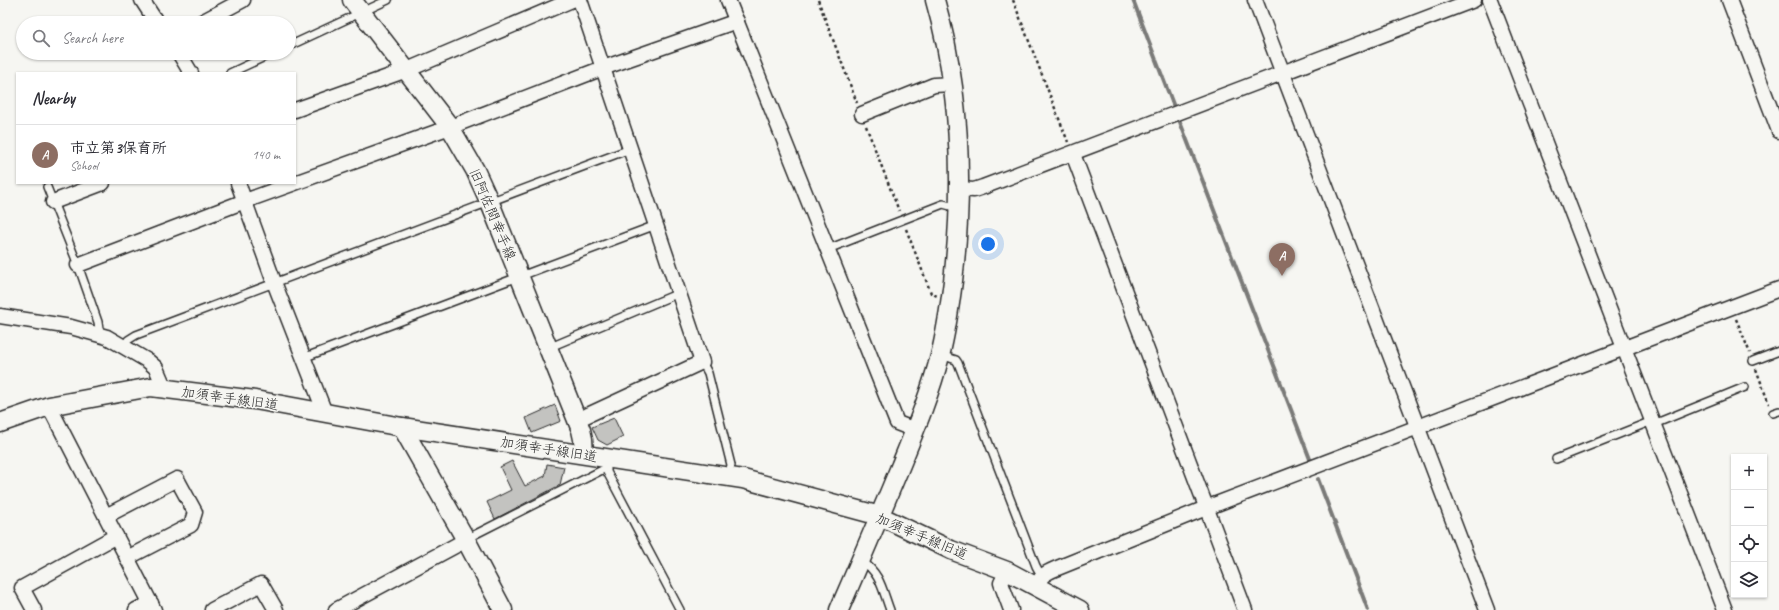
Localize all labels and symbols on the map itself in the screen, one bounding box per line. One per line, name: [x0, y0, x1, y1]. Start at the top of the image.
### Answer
street label: 旧阿佐間幸手線: [466, 166, 520, 263]
your location: [978, 234, 998, 254]
pin: A: [1269, 243, 1295, 276]
street label: 加須幸手線旧道: [180, 383, 280, 414]
street label: 加須幸手線旧道: [499, 433, 599, 466]
street label: 加須幸手線旧道: [873, 509, 970, 563]

